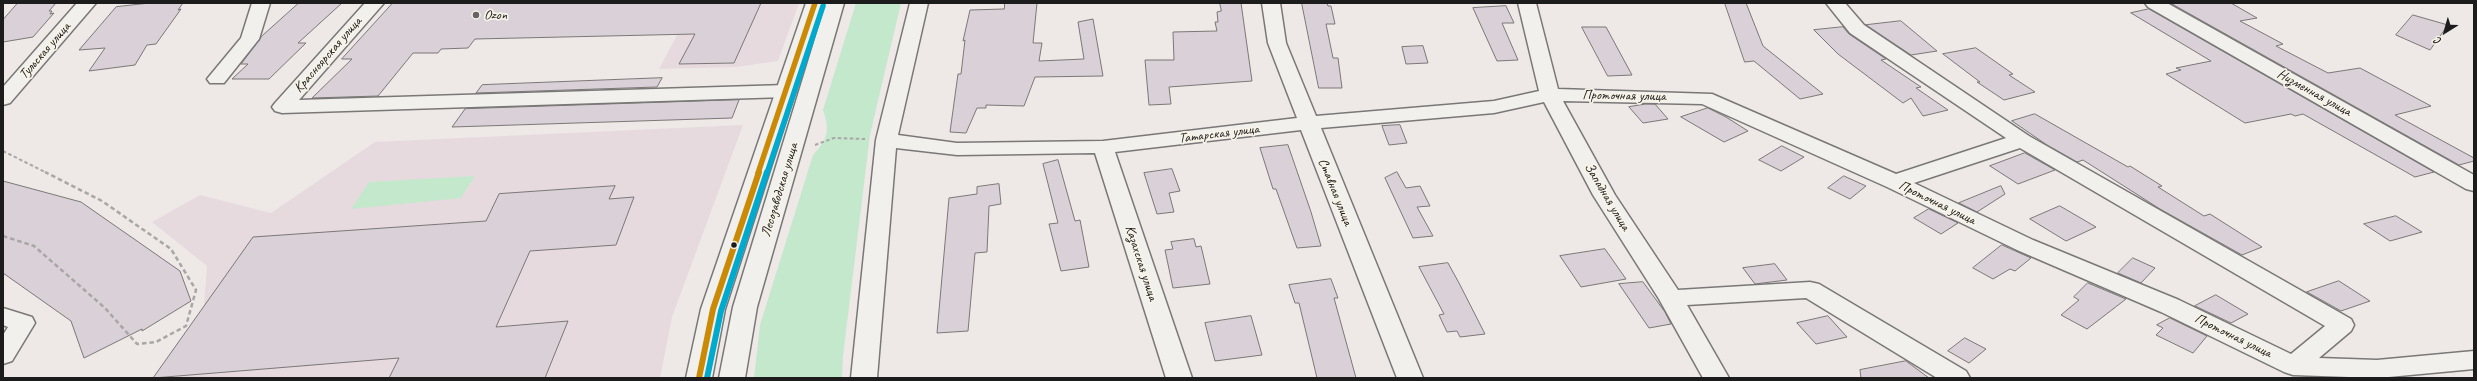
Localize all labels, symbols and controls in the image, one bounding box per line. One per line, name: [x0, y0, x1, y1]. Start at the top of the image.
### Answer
place label: Ozon: [484, 7, 507, 23]
marker: Ozon: [471, 10, 481, 20]
north arrow: [2425, 12, 2465, 52]
street label: Красноярская улица: [290, 14, 366, 96]
street label: Тульская улица: [16, 19, 74, 83]
text: С: [2431, 34, 2444, 49]
street label: Низменная улица: [2274, 66, 2354, 120]
street label: Проточная улица: [1582, 87, 1666, 105]
street label: Татарская улица: [1178, 121, 1260, 147]
street label: Лесозаводская улица: [758, 141, 802, 239]
street label: Ставная улица: [1314, 156, 1356, 228]
street label: Западная улица: [1580, 160, 1634, 234]
street label: Проточная улица: [1896, 177, 1978, 229]
street label: Казахская улица: [1121, 223, 1161, 303]
unlabelled marker: [729, 240, 739, 250]
street label: Проточная улица: [2192, 310, 2274, 362]

